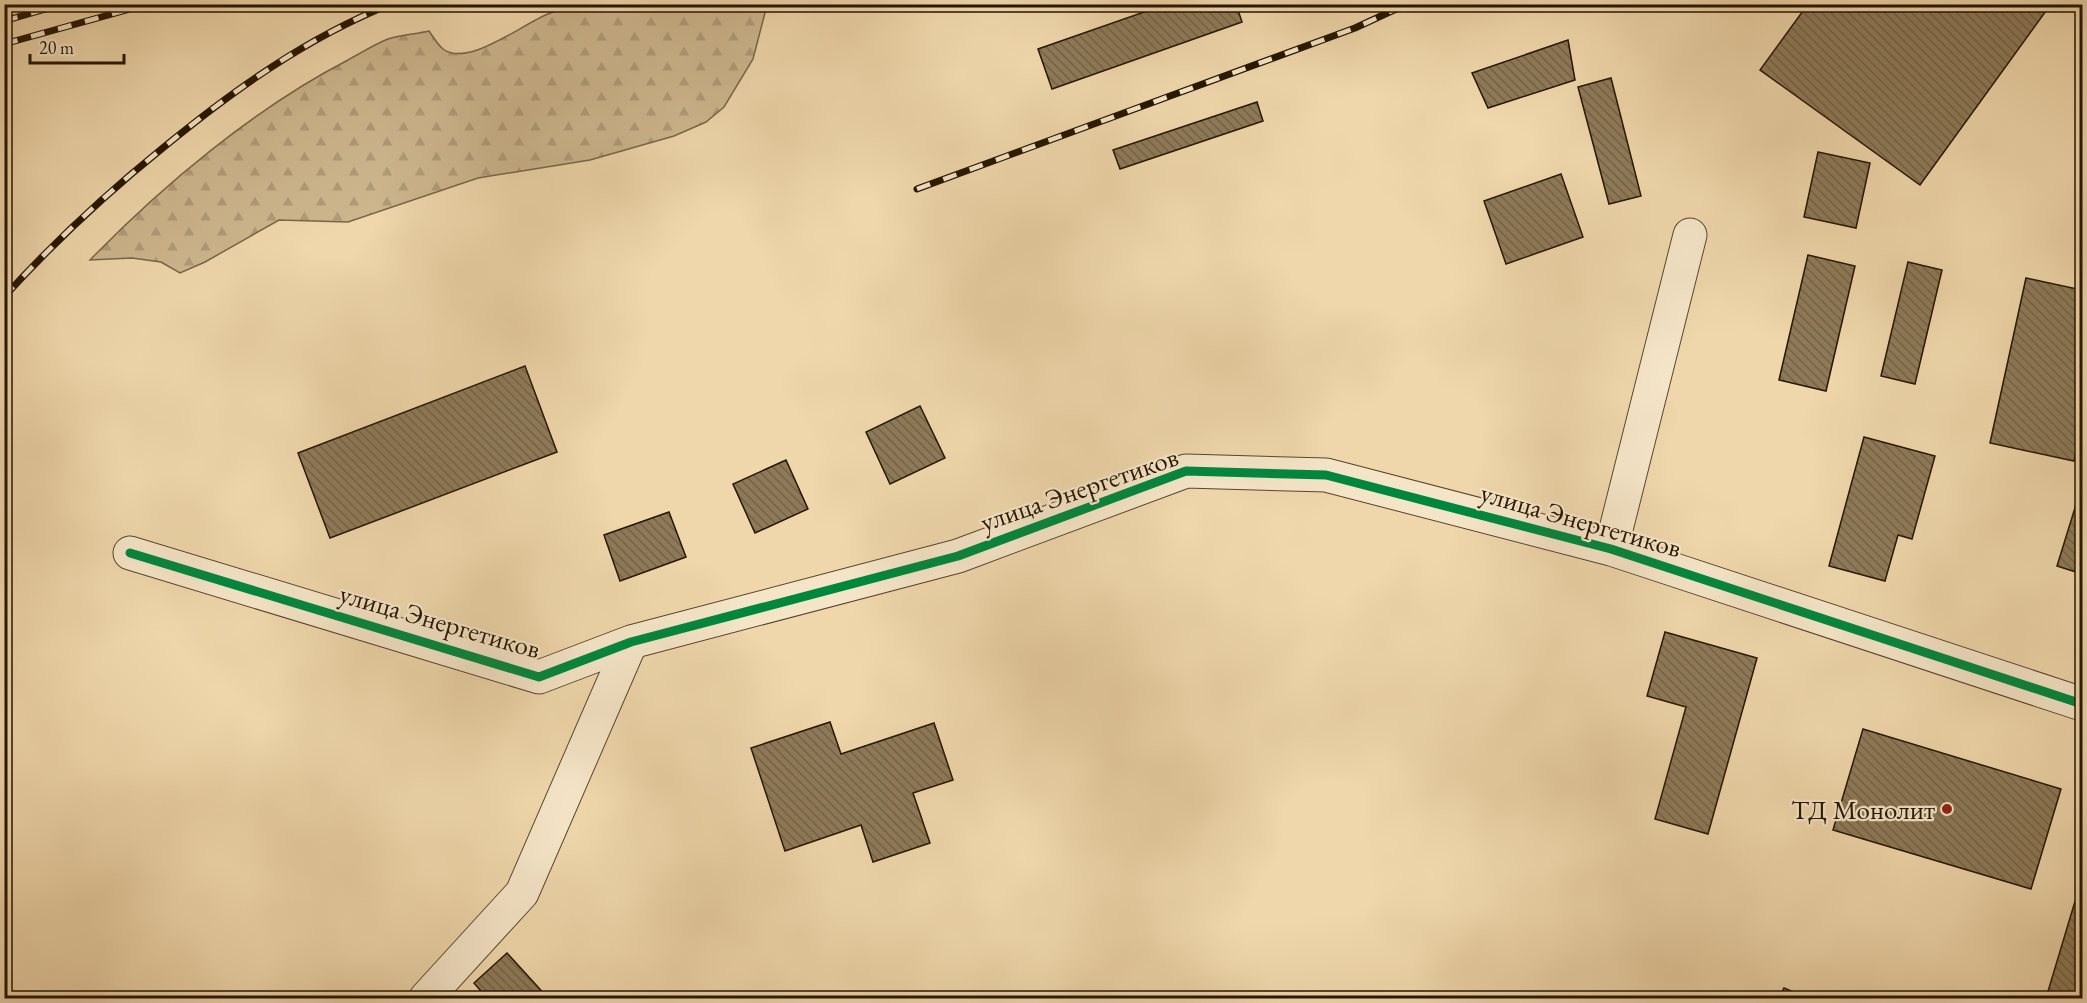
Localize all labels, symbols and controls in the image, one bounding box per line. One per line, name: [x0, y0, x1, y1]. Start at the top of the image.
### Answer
scale bar: [30, 27, 124, 65]
text: 20 m: [39, 36, 74, 59]
street label: улица Энергетиков: [975, 439, 1183, 539]
street label: улица Энергетиков: [1477, 475, 1685, 565]
street label: улица Энергетиков: [336, 576, 544, 666]
place label: ТД Монолит: [1791, 792, 1935, 827]
marker: ТД Монолит: [1940, 802, 1954, 816]

